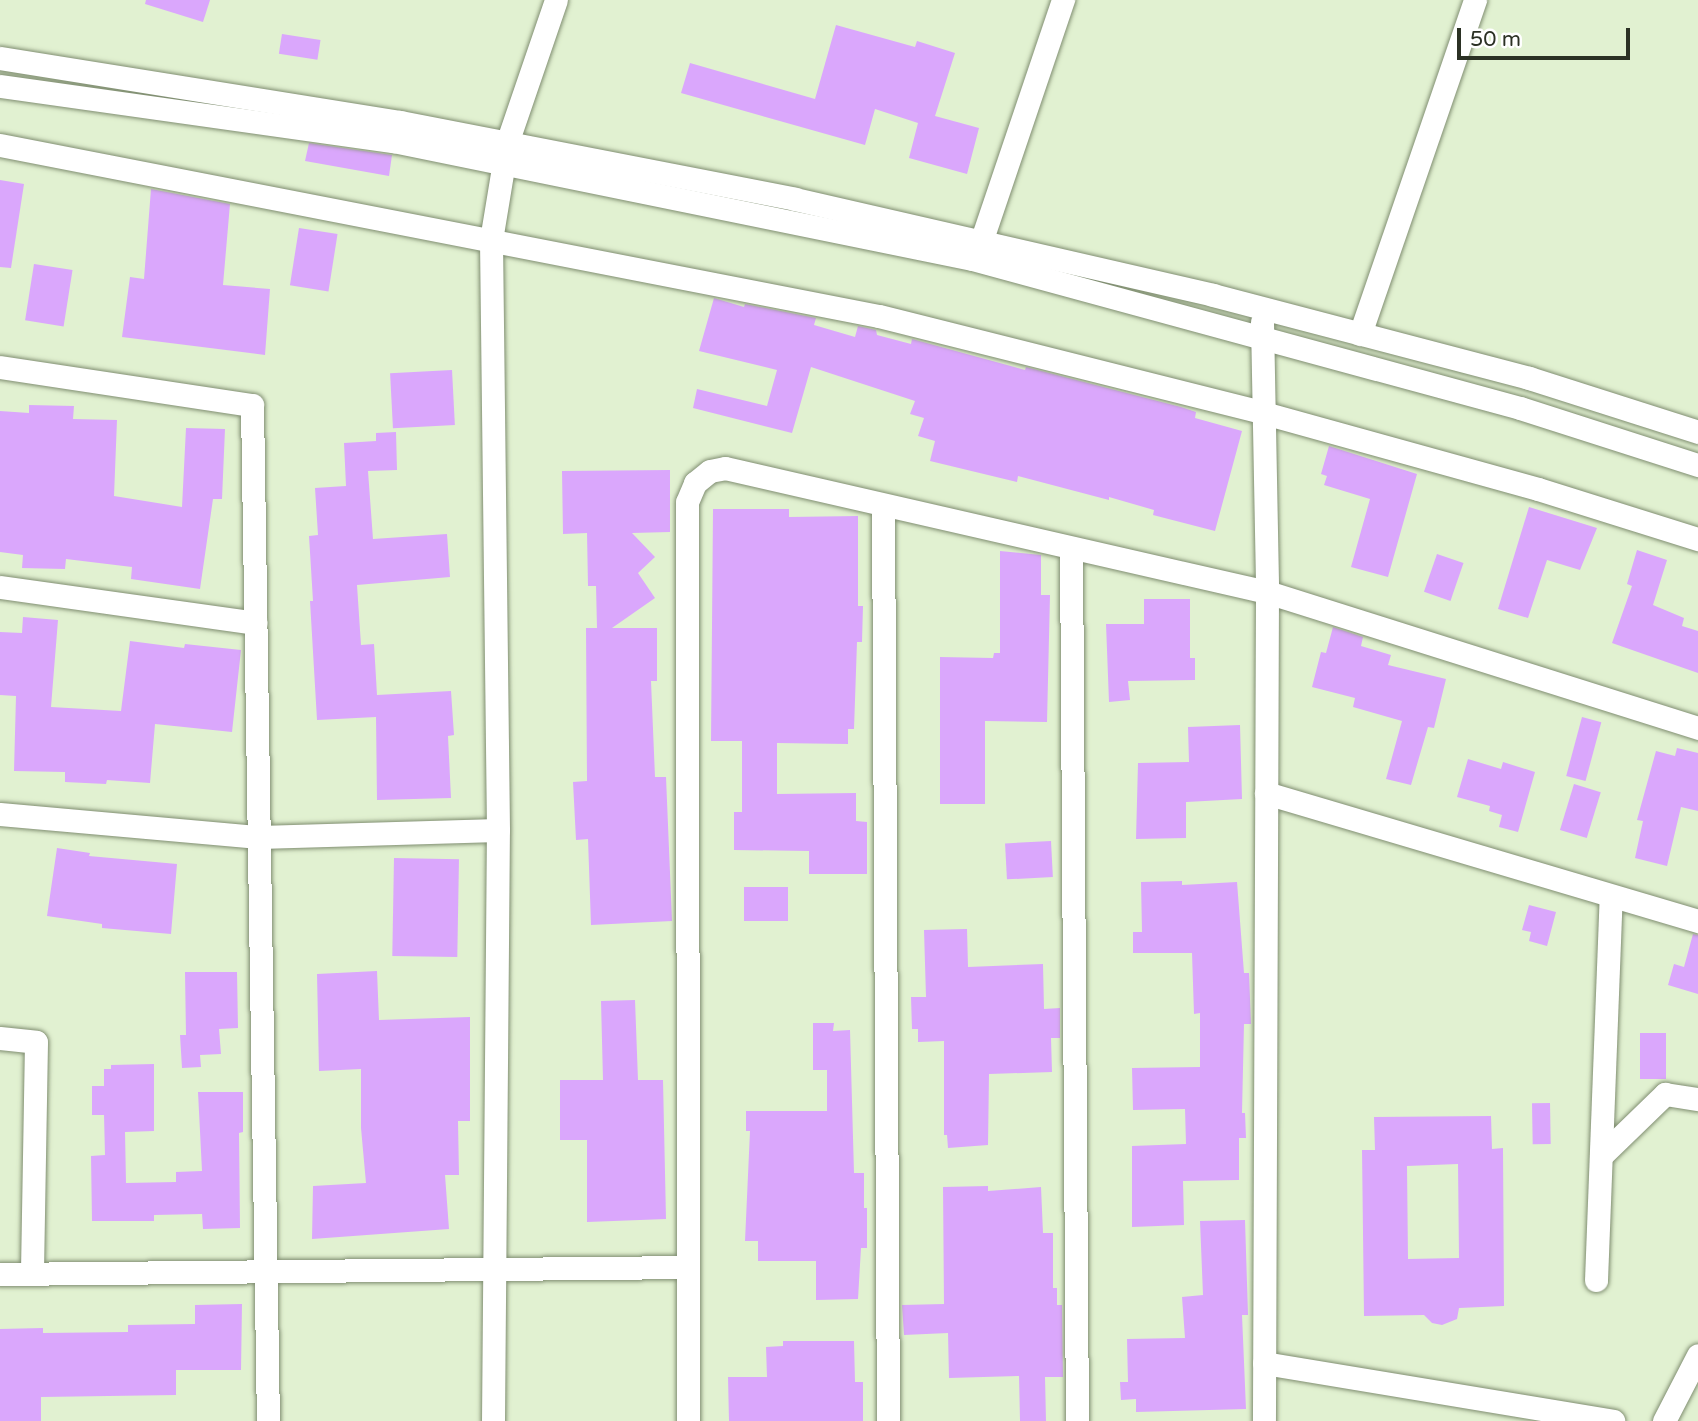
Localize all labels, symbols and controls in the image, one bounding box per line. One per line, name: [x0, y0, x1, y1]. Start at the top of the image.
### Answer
scale bar: [1460, 14, 1633, 58]
text: 50 m: [1470, 27, 1521, 52]

